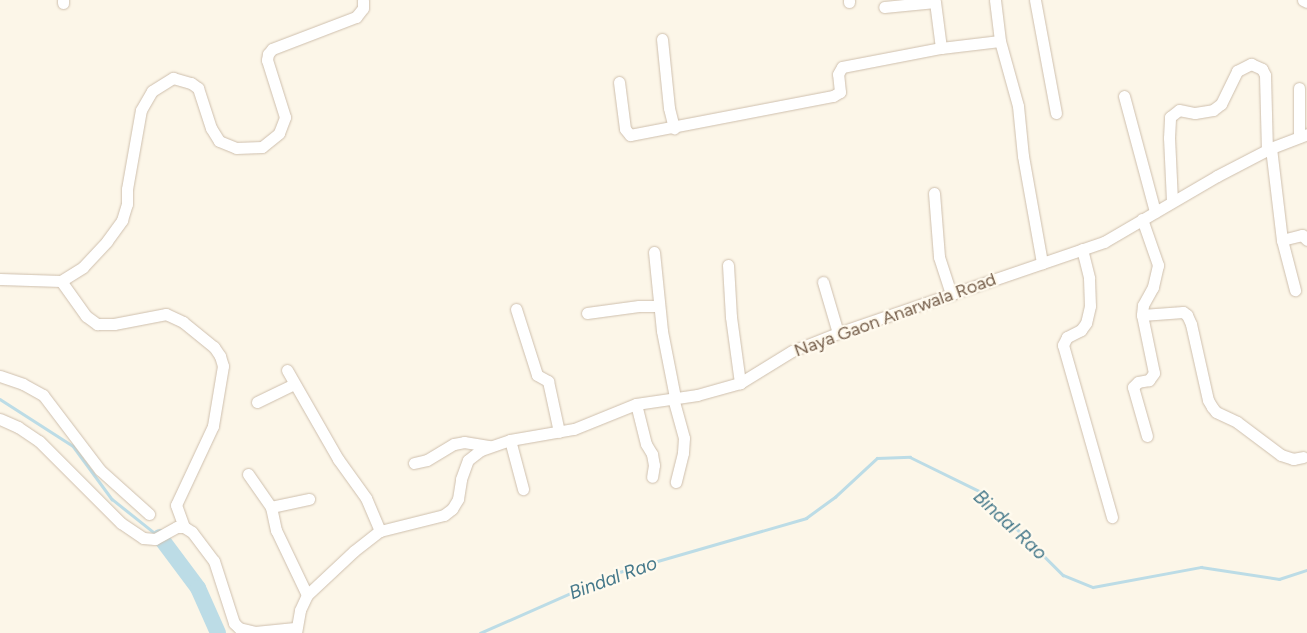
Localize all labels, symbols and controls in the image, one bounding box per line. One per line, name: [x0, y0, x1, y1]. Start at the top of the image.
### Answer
street label: Naya Gaon Anarwala Road: [791, 268, 999, 362]
water label: Bindal Rao: [969, 485, 1051, 565]
water label: Bindal Rao: [566, 552, 660, 604]

